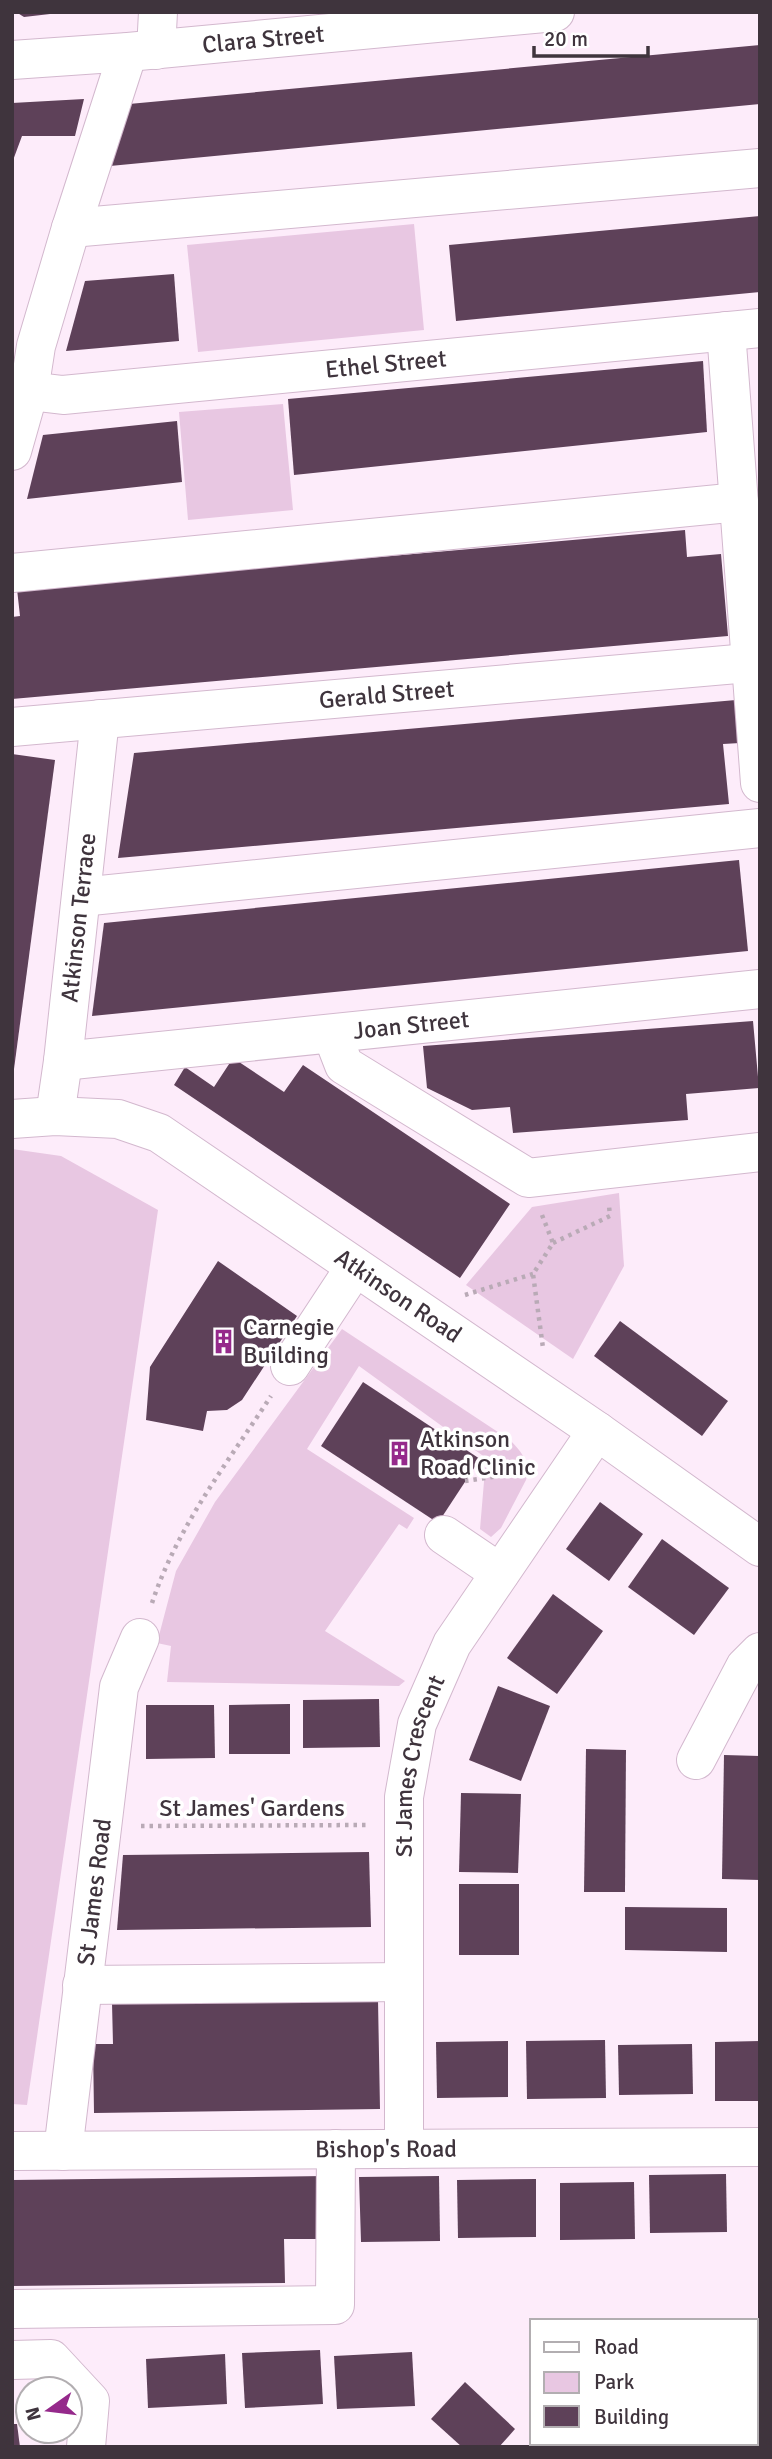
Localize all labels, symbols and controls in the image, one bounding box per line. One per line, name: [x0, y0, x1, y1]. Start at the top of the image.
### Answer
scale bar: [534, 14, 648, 58]
street label: Clara Street: [201, 19, 325, 60]
text: 20 m: [544, 26, 588, 52]
street label: Ethel Street: [324, 343, 448, 385]
street label: Gerald Street: [318, 674, 456, 715]
street label: Atkinson Terrace: [54, 831, 103, 1004]
street label: Joan Street: [352, 1004, 471, 1046]
street label: Atkinson Road: [329, 1242, 468, 1350]
place label: Carnegie Building: [243, 1312, 335, 1370]
building icon: Carnegie Building: [209, 1327, 237, 1355]
place label: Atkinson Road Clinic: [420, 1424, 535, 1482]
building icon: Atkinson Road Clinic: [386, 1439, 414, 1467]
street label: St James Crescent: [389, 1670, 452, 1857]
street label: St James' Gardens: [159, 1793, 345, 1823]
street label: St James Road: [71, 1817, 118, 1967]
street label: Bishop's Road: [315, 2134, 457, 2164]
legend: [530, 2319, 758, 2445]
text: Road: [594, 2334, 639, 2360]
text: Park: [594, 2369, 635, 2395]
north arrow: [14, 2375, 84, 2445]
text: Building: [594, 2404, 669, 2430]
text: N: [20, 2405, 47, 2423]

